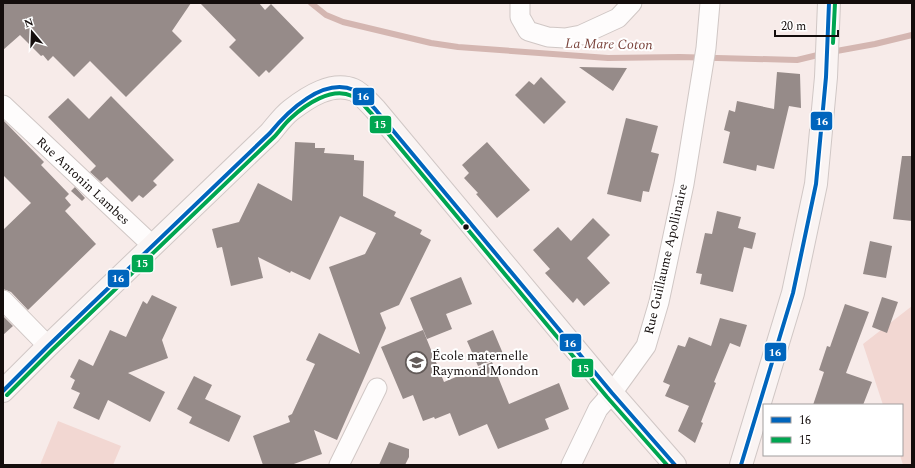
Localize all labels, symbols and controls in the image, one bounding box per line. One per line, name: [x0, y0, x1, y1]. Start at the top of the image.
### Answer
north arrow: [12, 12, 52, 52]
scale bar: [775, 12, 838, 38]
text: N: [22, 14, 36, 33]
text: 20 m: [781, 17, 806, 36]
water label: La Mare Coton: [565, 33, 654, 55]
line badge: 16: [352, 87, 375, 106]
text: 16: [357, 88, 369, 105]
line badge: 16: [810, 111, 833, 131]
text: 16: [816, 113, 828, 130]
line badge: 15: [369, 115, 392, 134]
text: 15: [374, 116, 386, 133]
street label: Rue Antonin Lambes: [32, 132, 134, 230]
street label: Rue Guillaume Apollinaire: [639, 182, 693, 336]
unlabelled marker: [461, 222, 471, 232]
line badge: 15: [131, 254, 154, 273]
text: 15: [136, 255, 148, 272]
line badge: 16: [107, 269, 130, 288]
text: 16: [112, 270, 124, 287]
line badge: 16: [559, 333, 582, 352]
text: 16: [564, 335, 576, 352]
line badge: 16: [764, 342, 787, 362]
text: 16: [769, 344, 781, 361]
place label: École maternelle Raymond Mondon: [432, 346, 539, 381]
school or university icon: École maternelle Raymond Mondon: [403, 350, 429, 376]
line badge: 15: [571, 358, 594, 378]
text: 15: [577, 360, 589, 377]
legend: [763, 404, 903, 456]
text: 16: [799, 411, 811, 430]
text: 15: [799, 431, 811, 450]

